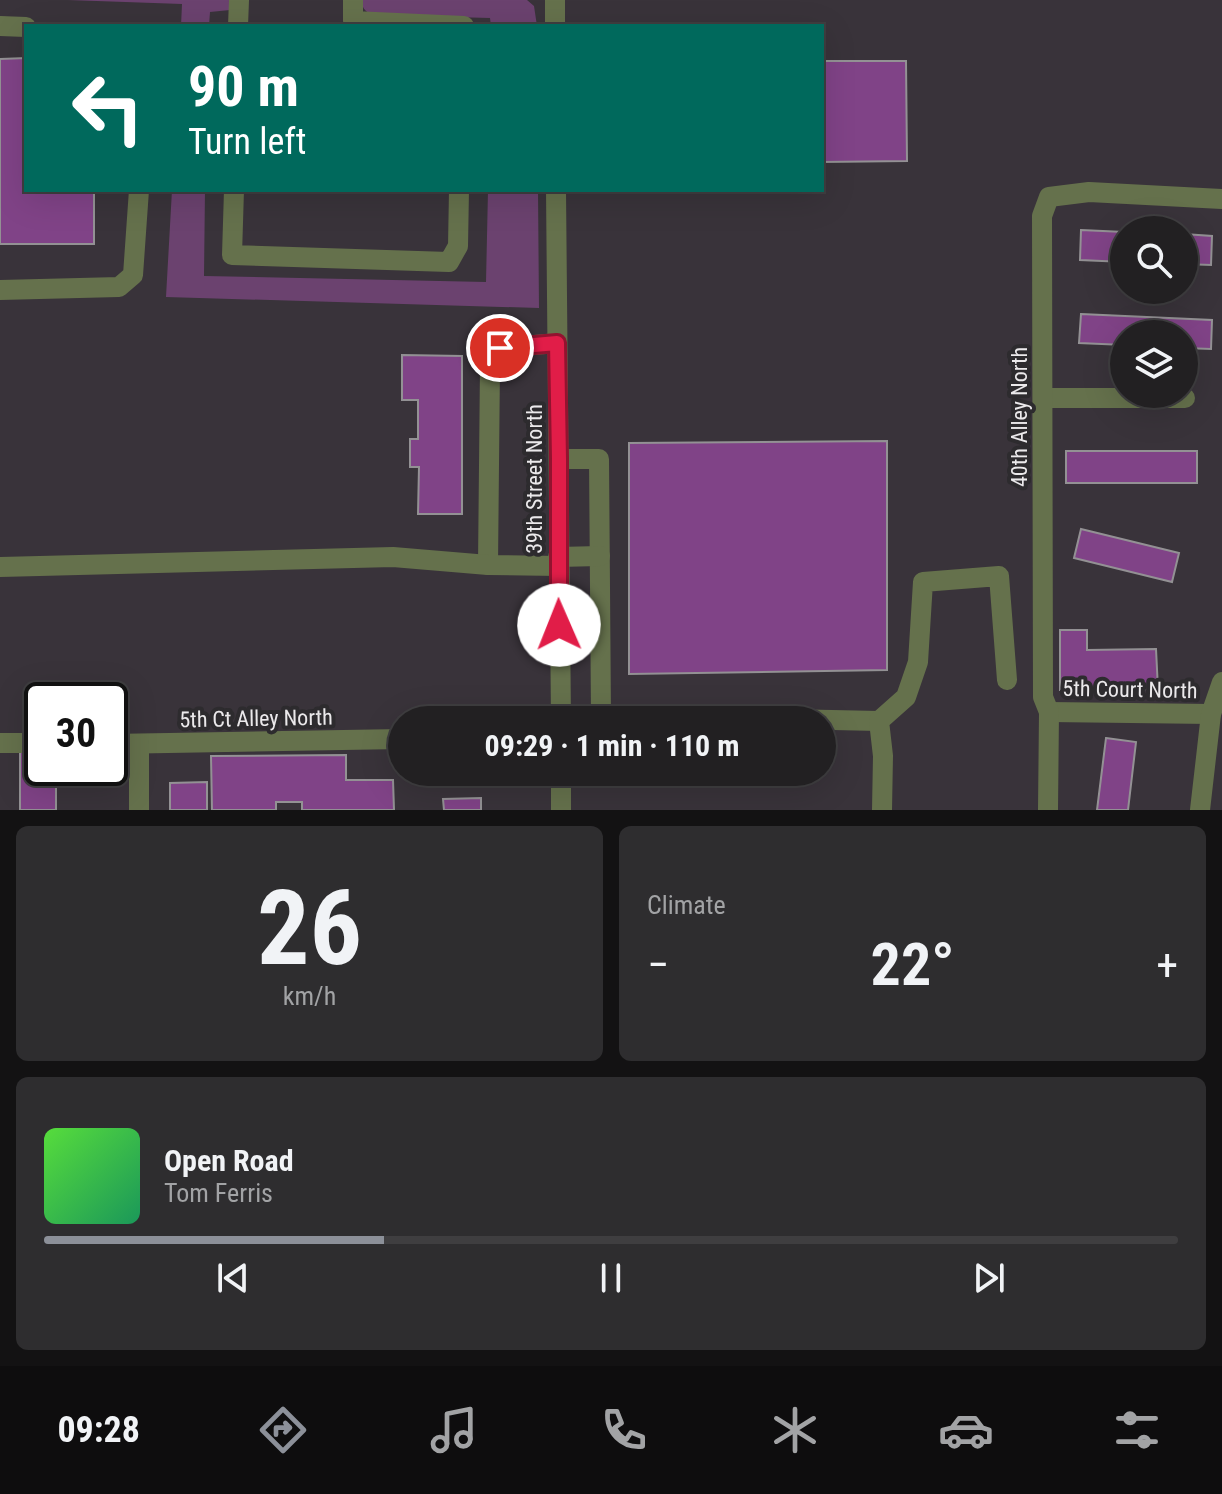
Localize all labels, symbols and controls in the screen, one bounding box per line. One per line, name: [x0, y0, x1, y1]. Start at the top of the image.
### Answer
text: 90 m: [188, 54, 299, 120]
icon: left: [56, 56, 160, 160]
text: Turn left: [188, 121, 306, 163]
map controls: [1110, 216, 1198, 408]
button: search: [1110, 216, 1198, 304]
pin: [466, 314, 534, 382]
button: layers: [1110, 320, 1198, 408]
icon: arrive: [478, 326, 522, 370]
street label: 40th Alley North: [1007, 347, 1032, 487]
street label: 39th Street North: [522, 404, 547, 554]
position arrow: [517, 583, 601, 667]
street label: 5th Court North: [1062, 676, 1198, 703]
speed limit sign: 30: [24, 682, 128, 786]
street label: 5th Ct Alley North: [179, 705, 333, 732]
text: 09:29 · 1 min · 110 m: [485, 728, 739, 763]
text: 26: [257, 868, 362, 989]
text: Climate: [647, 890, 726, 920]
text: 22°: [871, 929, 955, 1000]
text: −: [647, 939, 669, 991]
text: +: [1156, 939, 1178, 991]
text: km/h: [283, 981, 336, 1011]
text: Open Road: [164, 1143, 294, 1178]
text: Tom Ferris: [164, 1178, 273, 1208]
icon: previous: [211, 1256, 255, 1300]
icon: pause: [589, 1256, 633, 1300]
icon: next: [967, 1256, 1011, 1300]
icon: directions: [255, 1402, 311, 1458]
icon: music: [426, 1402, 482, 1458]
icon: phone: [596, 1402, 652, 1458]
icon: climate: [767, 1402, 823, 1458]
icon: car: [938, 1402, 994, 1458]
icon: filters: [1109, 1402, 1165, 1458]
text: 09:28: [57, 1409, 140, 1451]

